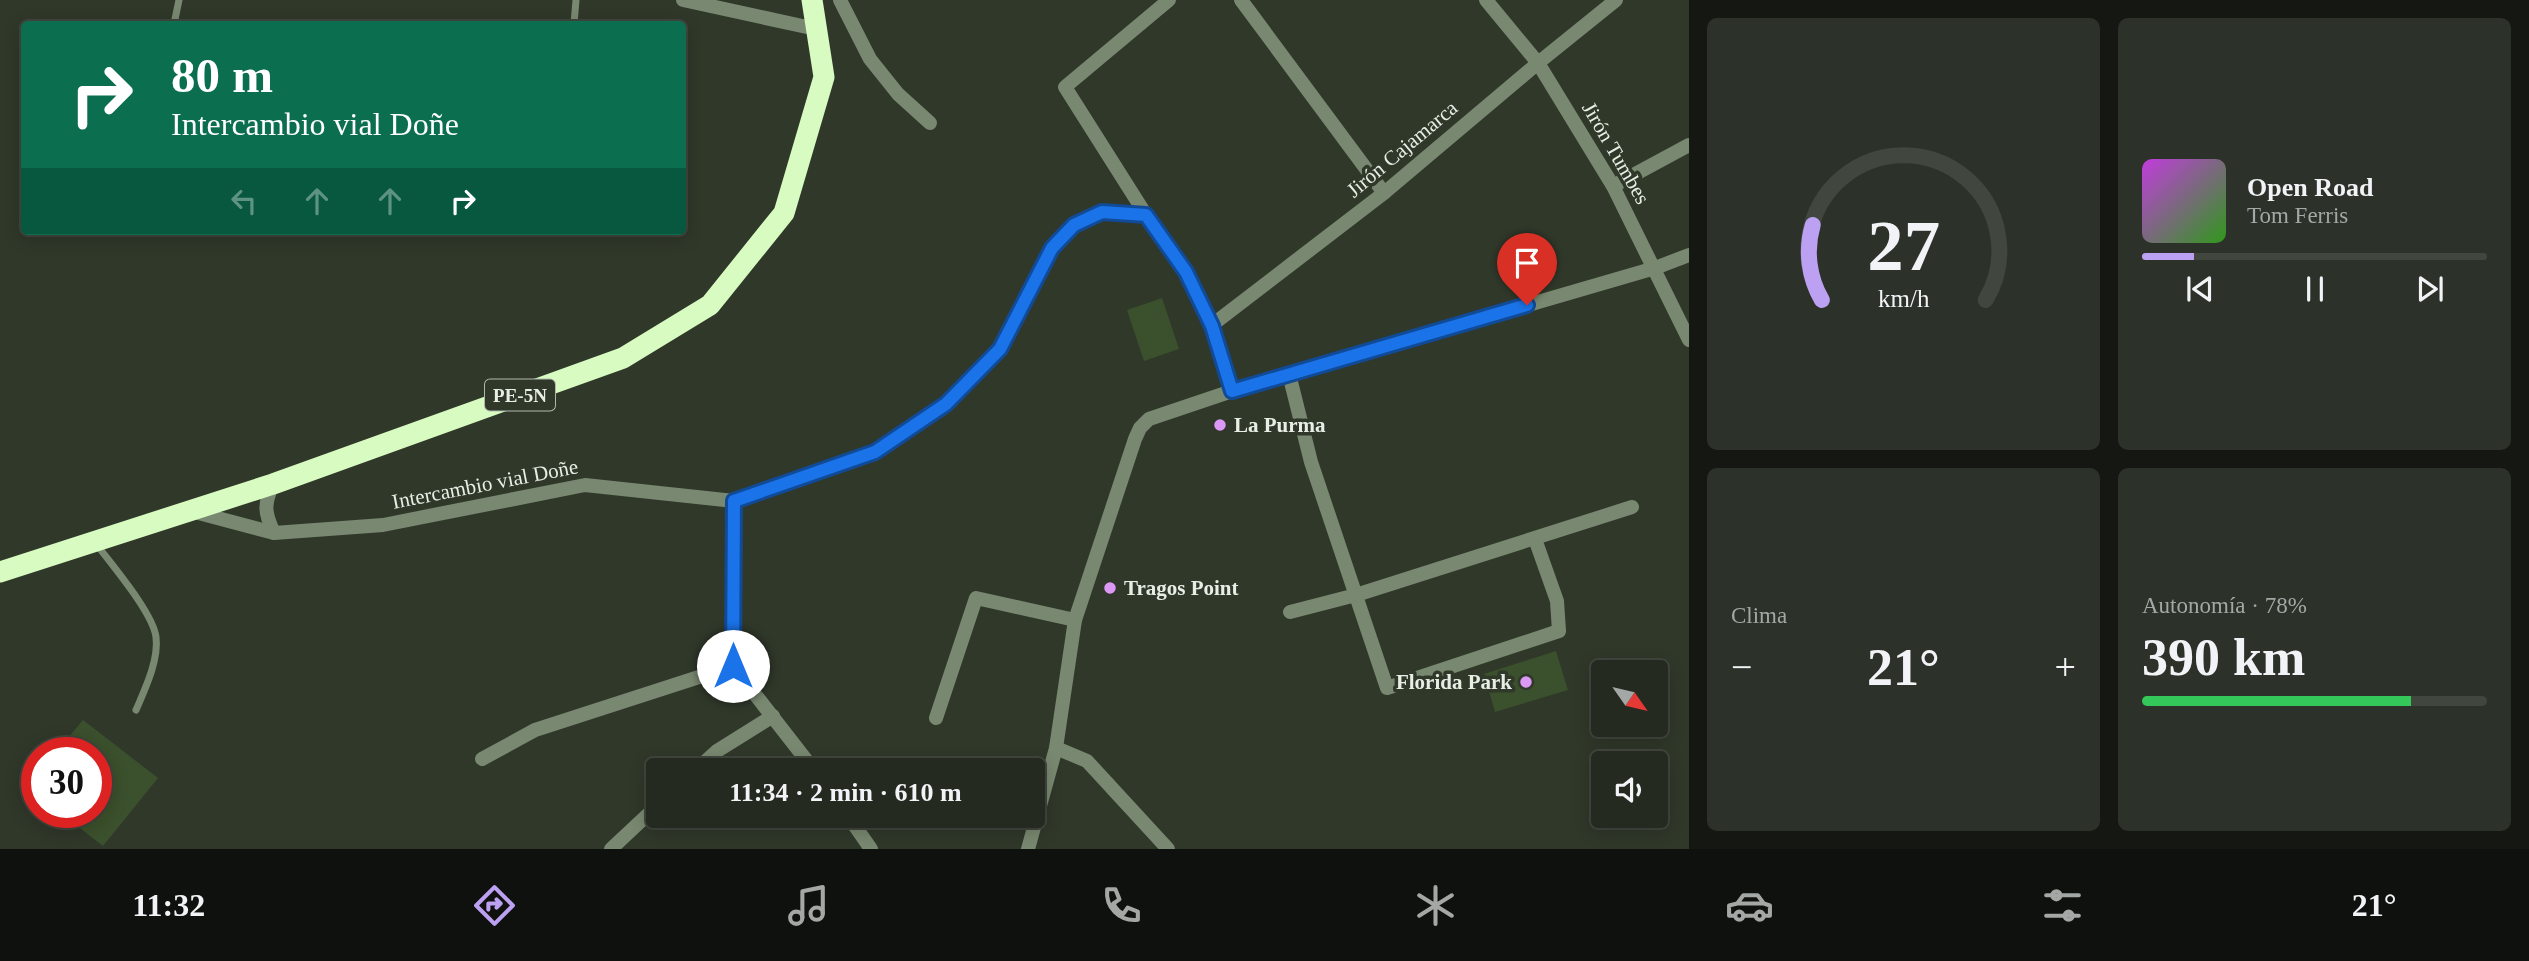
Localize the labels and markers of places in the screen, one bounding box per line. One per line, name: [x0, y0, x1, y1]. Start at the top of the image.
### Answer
pin: [1497, 233, 1557, 305]
place label: La Purma: [1234, 413, 1326, 437]
marker: La Purma: [1212, 417, 1228, 433]
place label: Tragos Point: [1124, 576, 1239, 600]
marker: Tragos Point: [1102, 580, 1118, 596]
place label: Florida Park: [1396, 670, 1512, 694]
marker: Florida Park: [1518, 674, 1534, 690]

